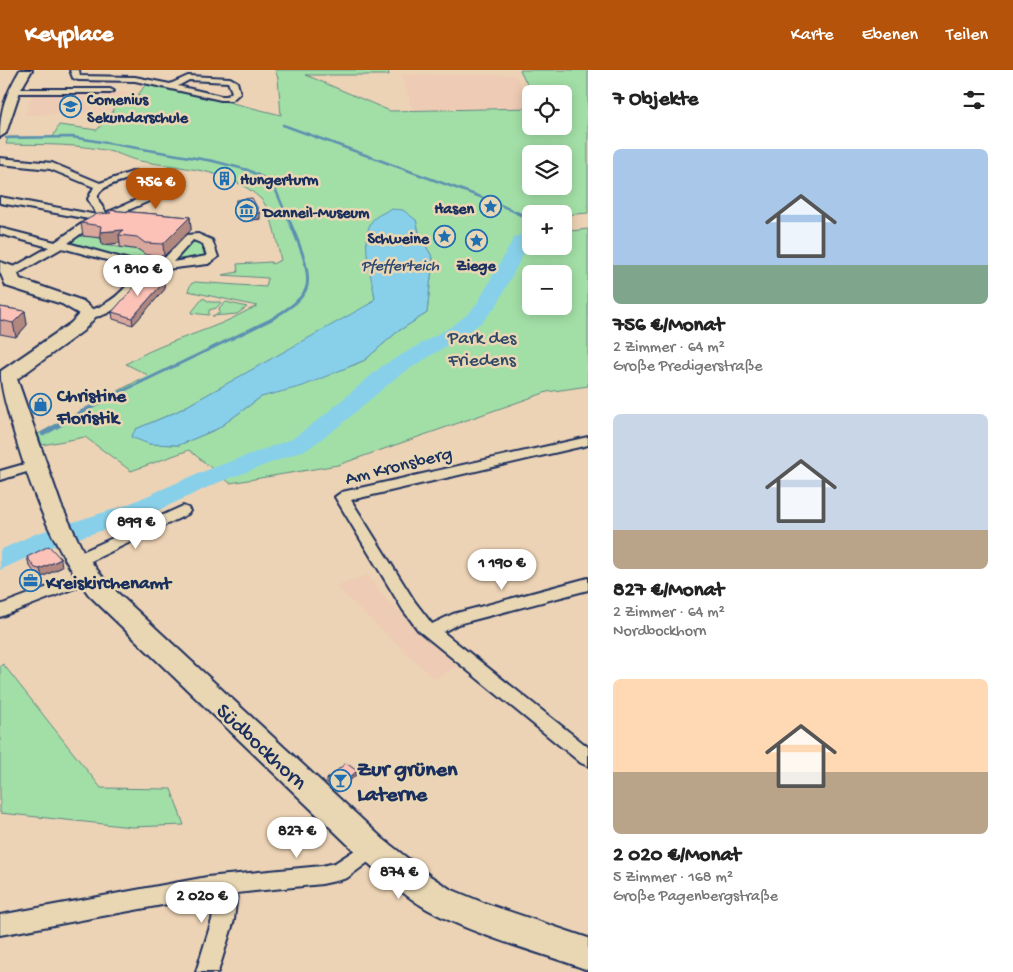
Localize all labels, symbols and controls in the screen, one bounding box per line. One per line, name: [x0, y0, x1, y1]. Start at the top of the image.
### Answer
text: Keyplace: [25, 21, 113, 50]
text: Karte: [791, 25, 834, 46]
text: Ebenen: [862, 25, 918, 46]
text: Teilen: [946, 25, 988, 46]
map controls: [522, 85, 572, 315]
button: locate: [522, 85, 572, 135]
icon: filters: [960, 86, 988, 114]
text: 7 Objekte: [613, 88, 698, 113]
place label: Comenius Sekundarschule: [86, 92, 189, 129]
school or university icon: Comenius Sekundarschule: [59, 95, 83, 119]
button: layers: [522, 145, 572, 195]
building icon: Hungerturm: [212, 166, 236, 190]
pin: 756 €: [121, 168, 191, 210]
place label: Hungerturm: [240, 172, 319, 191]
text: 756 €: [137, 174, 175, 193]
icon: home: [756, 181, 846, 271]
place icon: Hasen: [478, 195, 502, 219]
museum icon: Danneil-Museum: [235, 199, 259, 223]
place label: Hasen: [434, 201, 474, 220]
place label: Danneil-Museum: [261, 205, 370, 224]
button: +: [522, 205, 572, 255]
place icon: Schweine: [433, 225, 457, 249]
place icon: Ziege: [464, 228, 488, 252]
place label: Schweine: [368, 231, 430, 250]
pin: 1 810 €: [92, 254, 184, 297]
water label: Pfefferteich: [361, 258, 439, 277]
place label: Ziege: [456, 258, 496, 277]
text: 1 810 €: [114, 261, 162, 280]
button: −: [522, 265, 572, 315]
text: 756 €/Monat: [613, 314, 724, 339]
park label: Park des Friedens: [447, 328, 517, 373]
text: 2 Zimmer · 64 m²: [613, 339, 725, 358]
text: Große Predigerstraße: [613, 358, 762, 377]
place label: Christine Floristik: [56, 386, 127, 431]
shop icon: Christine Floristik: [29, 393, 53, 417]
street label: Am Kronsberg: [343, 443, 455, 492]
icon: home: [756, 446, 846, 536]
pin: 899 €: [101, 508, 171, 550]
text: 899 €: [117, 514, 155, 533]
pin: 1 190 €: [456, 548, 548, 591]
text: 1 190 €: [478, 555, 526, 574]
office icon: Kreiskirchenamt: [18, 569, 42, 593]
place label: Kreiskirchenamt: [45, 573, 173, 596]
text: 827 €/Monat: [613, 579, 724, 604]
text: 2 Zimmer · 64 m²: [613, 604, 725, 623]
text: Nordbockhorn: [613, 623, 706, 642]
street label: Südbockhorn: [209, 699, 312, 797]
icon: home: [756, 711, 846, 801]
place label: Zur grünen Laterne: [357, 758, 458, 809]
bar icon: Zur grünen Laterne: [329, 768, 353, 792]
pin: 827 €: [262, 816, 332, 859]
text: 827 €: [278, 823, 316, 842]
text: 2 020 €/Monat: [613, 844, 741, 869]
pin: 874 €: [364, 858, 434, 900]
text: 874 €: [380, 864, 418, 883]
text: 5 Zimmer · 168 m²: [613, 869, 733, 888]
pin: 2 020 €: [156, 882, 248, 924]
text: 2 020 €: [177, 888, 227, 907]
text: Große Pagenbergstraße: [613, 888, 778, 907]

